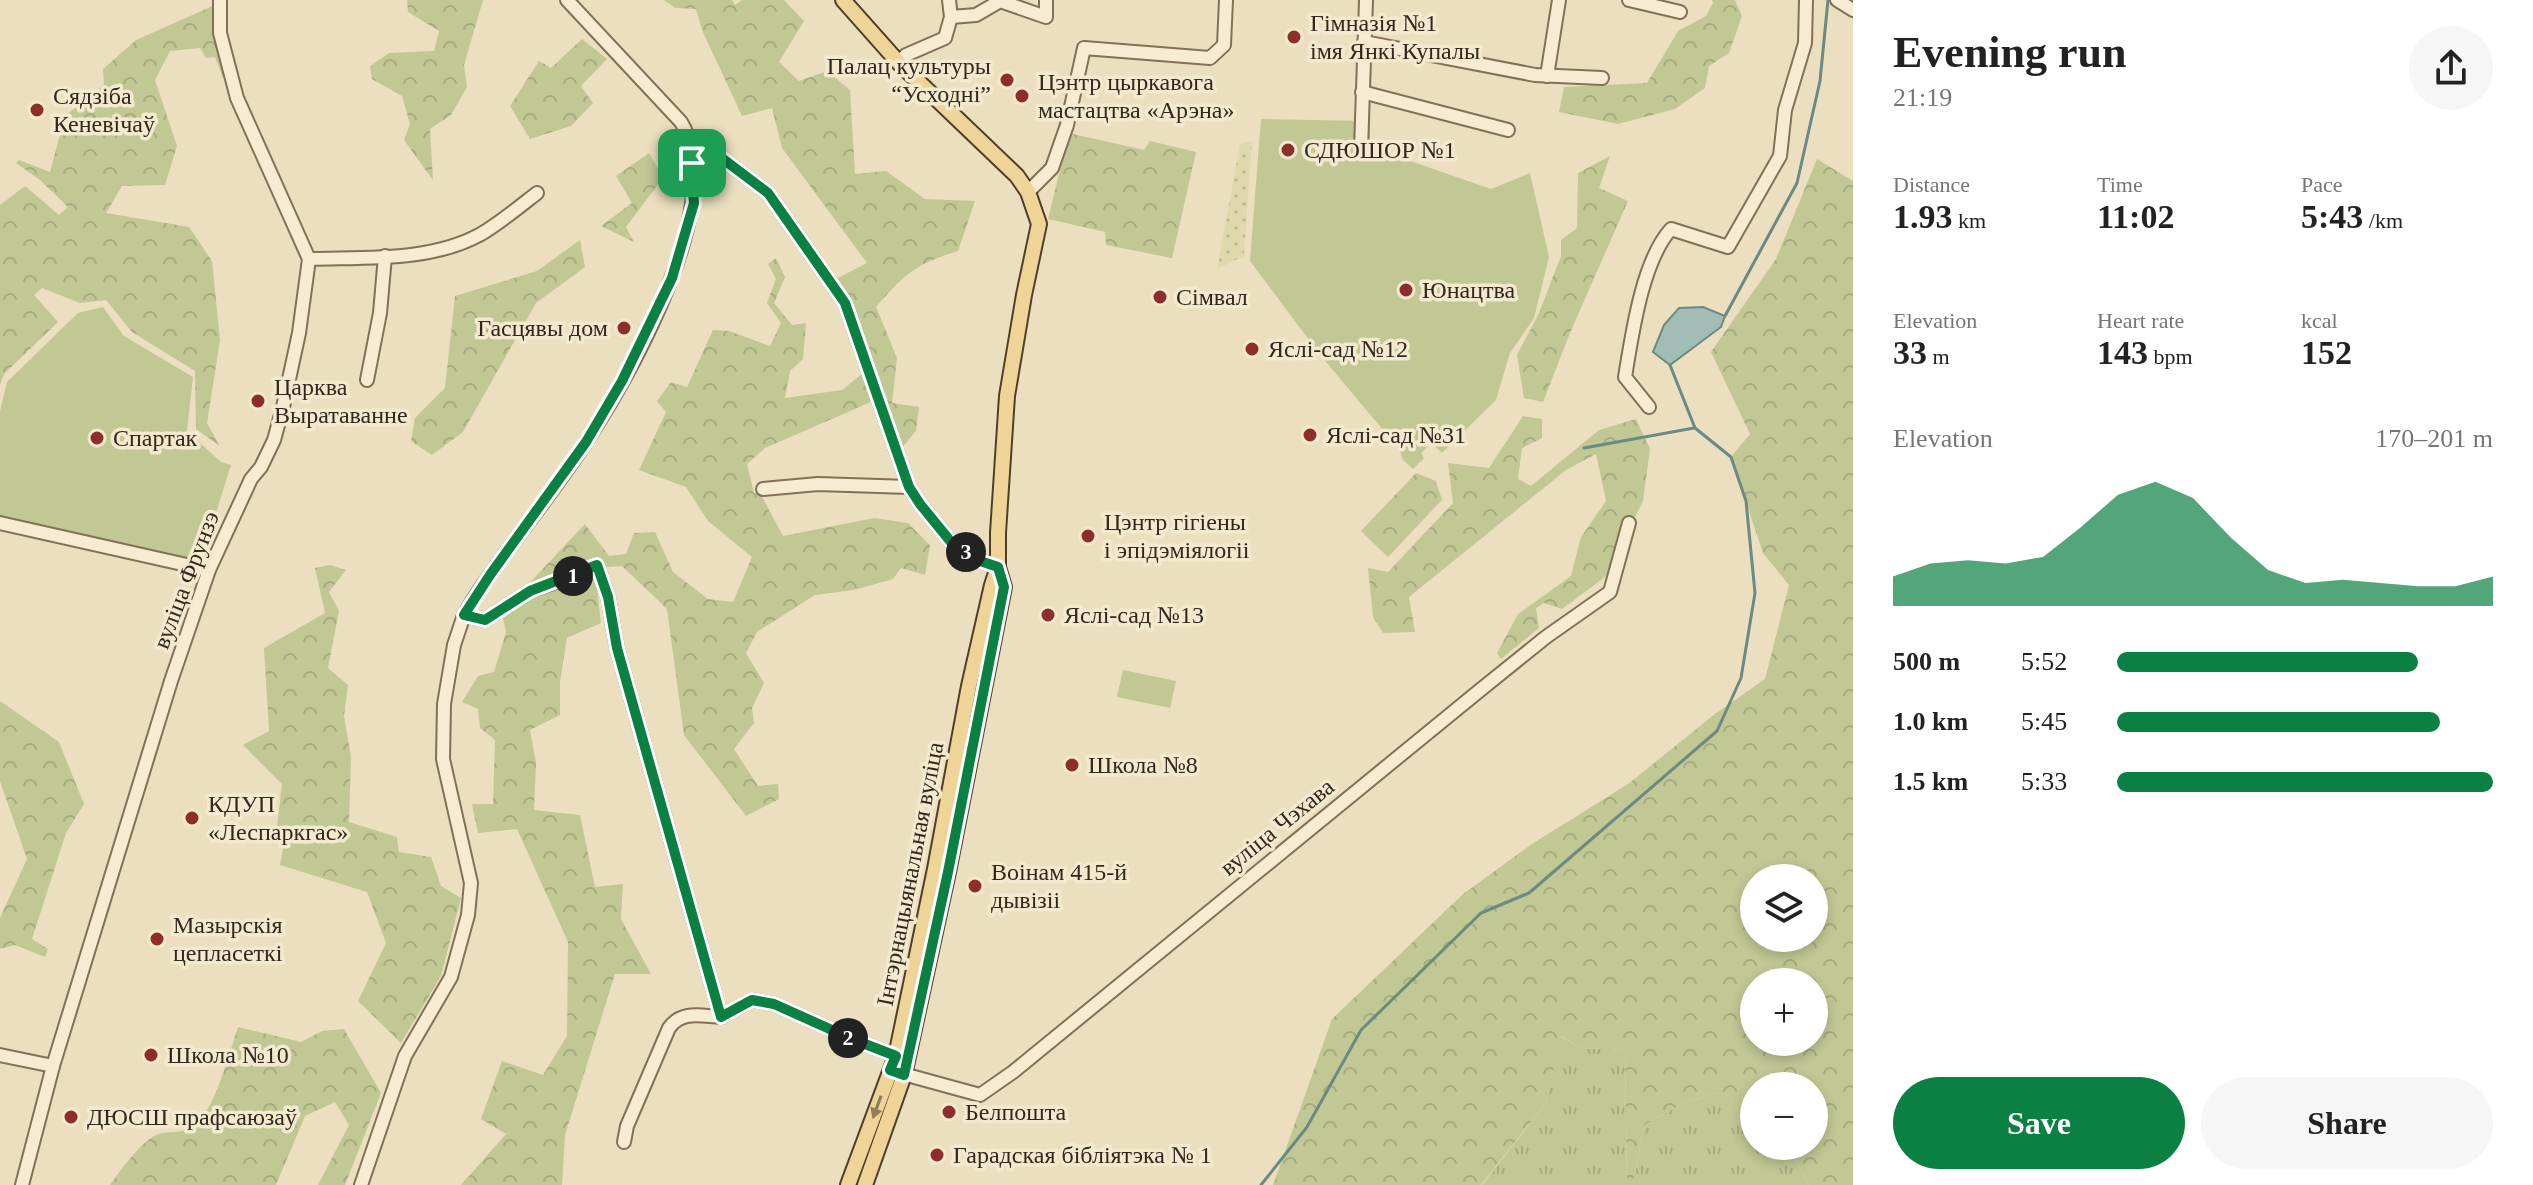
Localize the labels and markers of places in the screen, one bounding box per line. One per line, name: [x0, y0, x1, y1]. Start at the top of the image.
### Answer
place label: Гімназія №1 імя Янкі Купалы: [1310, 10, 1480, 64]
marker: Гімназія №1 імя Янкі Купалы: [1285, 28, 1303, 46]
place label: Палац культуры “Усходні”: [827, 53, 991, 107]
place label: Цэнтр цыркавога мастацтва «Арэна»: [1038, 69, 1235, 123]
marker: Палац культуры “Усходні”: [998, 71, 1016, 89]
place label: Сядзіба Кеневічаў: [53, 83, 155, 137]
marker: Цэнтр цыркавога мастацтва «Арэна»: [1013, 87, 1031, 105]
marker: Сядзіба Кеневічаў: [28, 101, 46, 119]
pin: [658, 129, 726, 197]
place label: СДЮШОР №1: [1304, 137, 1456, 163]
marker: СДЮШОР №1: [1279, 141, 1297, 159]
place label: Юнацтва: [1422, 277, 1516, 303]
marker: Юнацтва: [1397, 281, 1415, 299]
place label: Сімвал: [1176, 284, 1248, 310]
marker: Сімвал: [1151, 288, 1169, 306]
place label: Гасцявы дом: [477, 315, 608, 341]
marker: Гасцявы дом: [615, 319, 633, 337]
place label: Яслі-сад №12: [1268, 336, 1408, 362]
marker: Яслі-сад №12: [1243, 340, 1261, 358]
place label: Царква Выратаванне: [274, 374, 408, 428]
marker: Царква Выратаванне: [249, 392, 267, 410]
place label: Яслі-сад №31: [1326, 422, 1466, 448]
place label: Спартак: [113, 425, 198, 451]
marker: Яслі-сад №31: [1301, 426, 1319, 444]
marker: Спартак: [88, 429, 106, 447]
place label: Цэнтр гігіены і эпідэміялогіі: [1104, 509, 1250, 563]
marker: Цэнтр гігіены і эпідэміялогіі: [1079, 527, 1097, 545]
pin: 3: [946, 532, 986, 572]
pin: 1: [553, 556, 593, 596]
place label: Яслі-сад №13: [1064, 602, 1204, 628]
marker: Яслі-сад №13: [1039, 606, 1057, 624]
place label: Школа №8: [1088, 752, 1198, 778]
marker: Школа №8: [1063, 756, 1081, 774]
place label: КДУП «Леспаркгас»: [208, 791, 348, 845]
marker: КДУП «Леспаркгас»: [183, 809, 201, 827]
place label: Воінам 415-й дывізіі: [991, 859, 1127, 913]
marker: Воінам 415-й дывізіі: [966, 877, 984, 895]
place label: Мазырскія цепласеткі: [173, 912, 283, 966]
marker: Мазырскія цепласеткі: [148, 930, 166, 948]
pin: 2: [828, 1018, 868, 1058]
place label: Школа №10: [167, 1042, 289, 1068]
marker: Школа №10: [142, 1046, 160, 1064]
place label: Белпошта: [965, 1099, 1067, 1125]
marker: Белпошта: [940, 1103, 958, 1121]
place label: ДЮСШ прафсаюзаў: [87, 1104, 297, 1130]
marker: ДЮСШ прафсаюзаў: [62, 1108, 80, 1126]
place label: Гарадская бібліятэка № 1: [953, 1142, 1212, 1168]
marker: Гарадская бібліятэка № 1: [928, 1146, 946, 1164]

